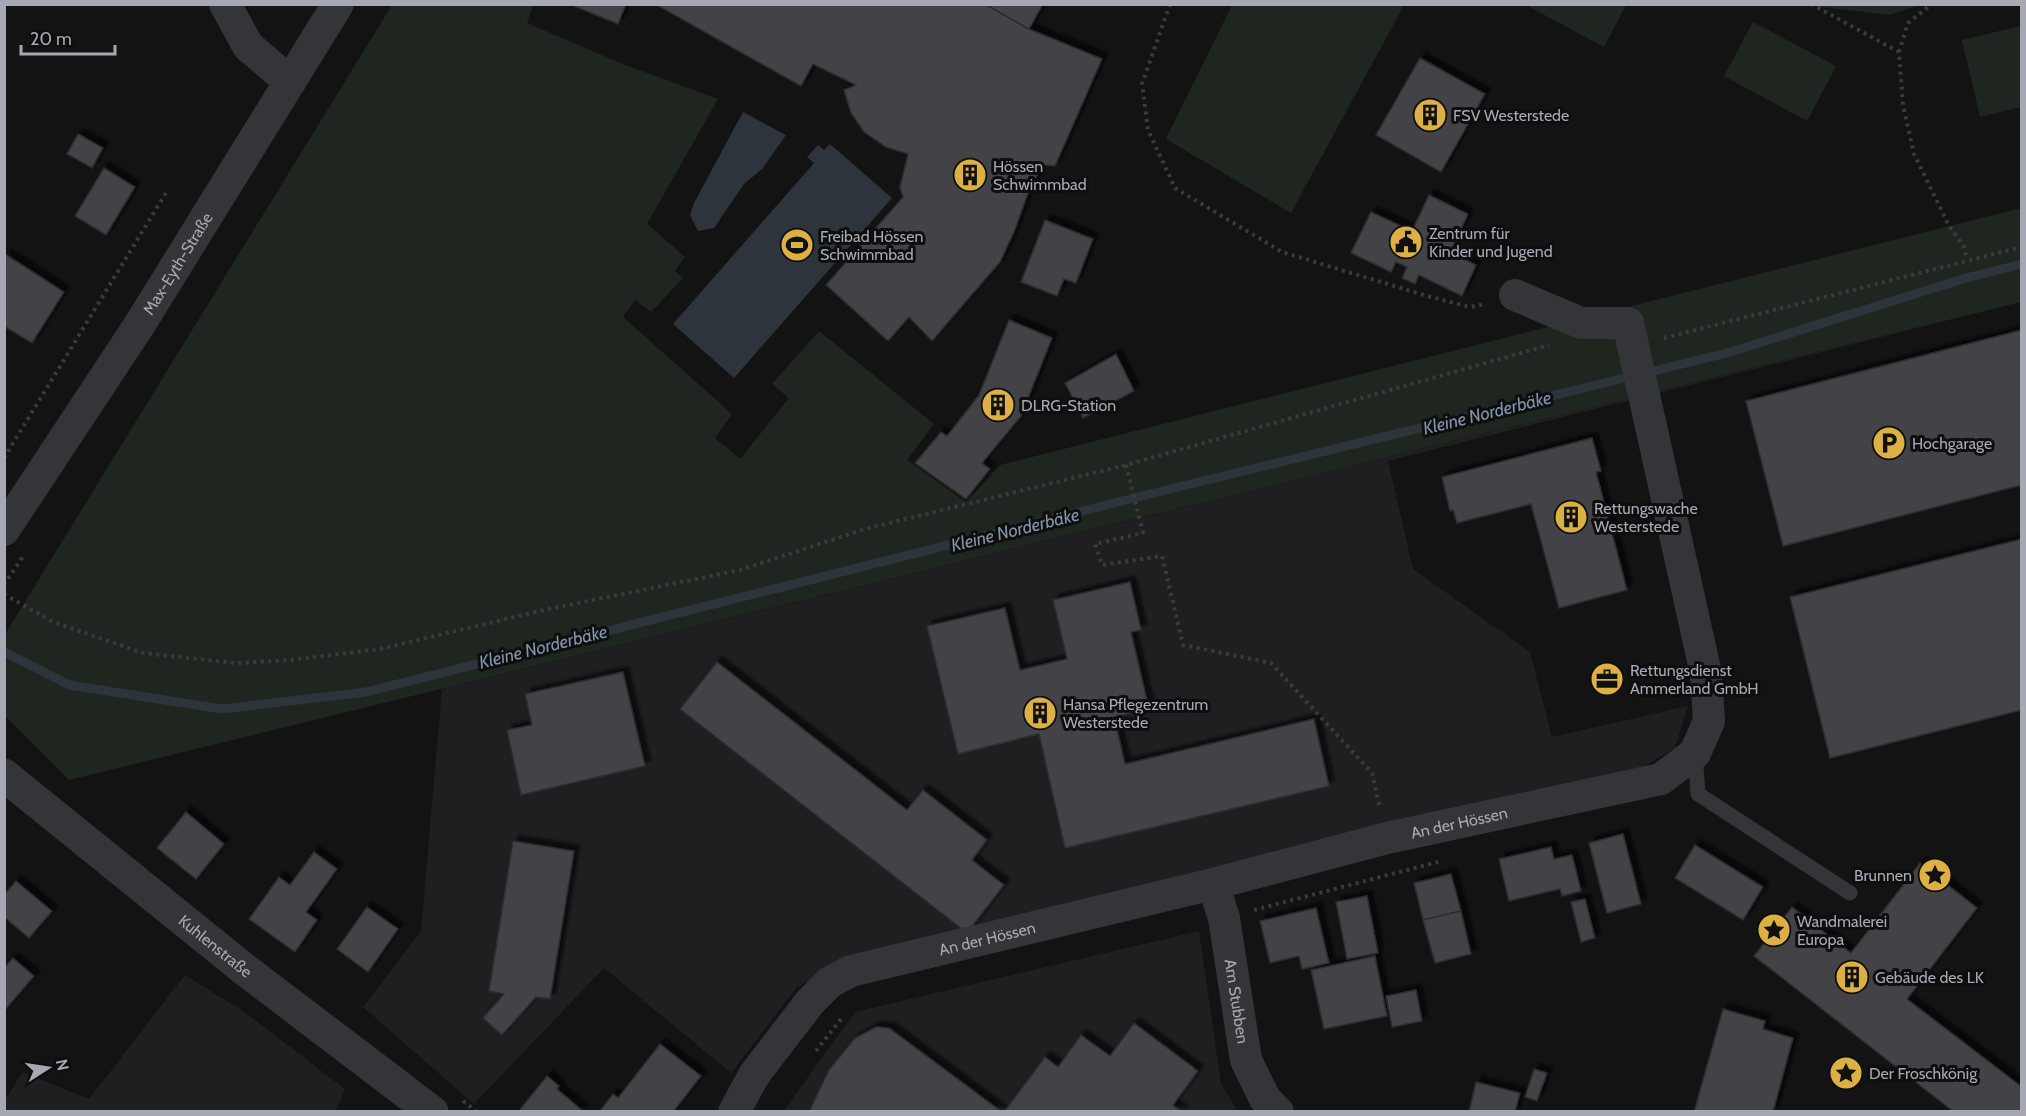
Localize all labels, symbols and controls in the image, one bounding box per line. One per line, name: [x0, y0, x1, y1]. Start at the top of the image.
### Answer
scale bar: [21, 18, 116, 56]
text: 20 m: [30, 28, 72, 50]
building icon: FSV Westerstede: [1412, 97, 1448, 133]
place label: FSV Westerstede: [1453, 106, 1569, 125]
building icon: Hössen Schwimmbad: [952, 157, 988, 193]
place label: Hössen Schwimmbad: [993, 157, 1087, 194]
street label: Max-Eyth-Straße: [139, 209, 217, 318]
public building icon: Zentrum für Kinder und Jugend: [1388, 224, 1424, 260]
place label: Zentrum für Kinder und Jugend: [1429, 224, 1553, 261]
sports icon: Freibad Hössen Schwimmbad: [779, 227, 815, 263]
place label: Freibad Hössen Schwimmbad: [820, 227, 923, 264]
water label: Kleine Norderbäke: [1421, 386, 1553, 440]
building icon: DLRG-Station: [980, 387, 1016, 423]
place label: DLRG-Station: [1021, 396, 1116, 415]
parking icon: Hochgarage: [1871, 425, 1907, 461]
place label: Hochgarage: [1912, 434, 1992, 453]
building icon: Rettungswache Westerstede: [1553, 499, 1589, 535]
place label: Rettungswache Westerstede: [1594, 499, 1698, 536]
water label: Kleine Norderbäke: [949, 503, 1081, 557]
water label: Kleine Norderbäke: [477, 620, 609, 674]
office icon: Rettungsdienst Ammerland GmbH: [1589, 661, 1625, 697]
place label: Rettungsdienst Ammerland GmbH: [1630, 661, 1759, 698]
building icon: Hansa Pflegezentrum Westerstede: [1022, 695, 1058, 731]
place label: Hansa Pflegezentrum Westerstede: [1063, 695, 1208, 732]
street label: An der Hössen: [1409, 803, 1509, 843]
place icon: Brunnen: [1917, 857, 1953, 893]
place label: Brunnen: [1854, 866, 1912, 885]
street label: Kuhlenstraße: [175, 911, 256, 982]
place icon: Wandmalerei Europa: [1756, 912, 1792, 948]
place label: Wandmalerei Europa: [1797, 912, 1887, 949]
street label: An der Hössen: [937, 918, 1037, 960]
street label: Am Stubben: [1220, 958, 1252, 1045]
building icon: Gebäude des LK: [1834, 959, 1870, 995]
place label: Gebäude des LK: [1875, 968, 1984, 987]
north arrow: [18, 1038, 78, 1098]
place icon: Der Froschkönig: [1828, 1055, 1864, 1091]
text: N: [52, 1057, 73, 1072]
place label: Der Froschkönig: [1869, 1064, 1978, 1083]

